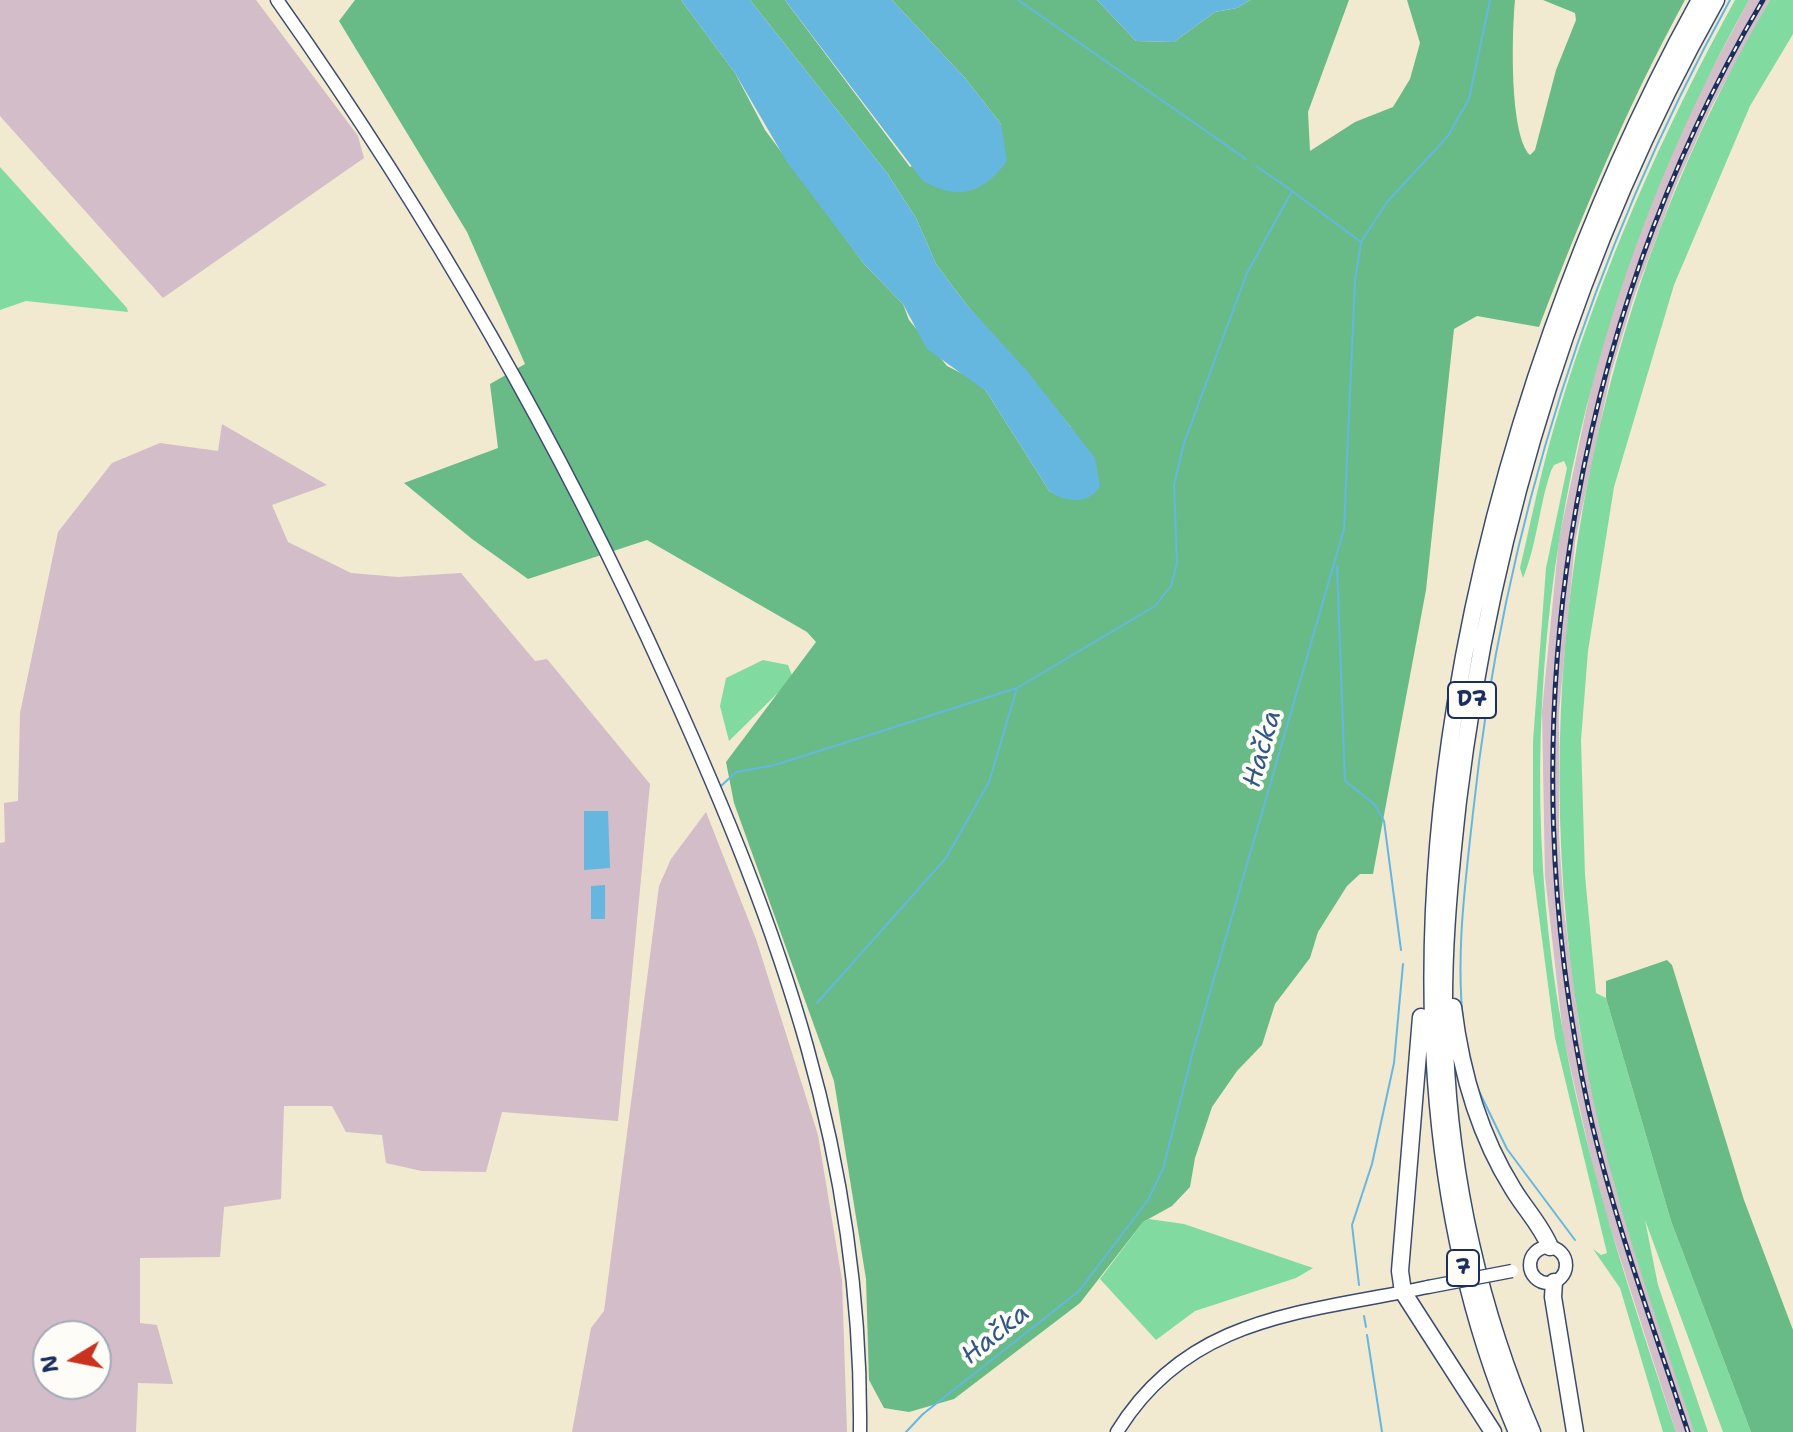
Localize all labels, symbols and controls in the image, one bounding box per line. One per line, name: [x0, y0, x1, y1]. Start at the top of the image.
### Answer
road number: D7: [1448, 682, 1496, 718]
water label: Hačka: [1237, 707, 1289, 791]
road number: 7: [1447, 1250, 1479, 1286]
water label: Hačka: [956, 1298, 1036, 1372]
north arrow: [32, 1320, 112, 1400]
text: N: [34, 1353, 66, 1375]

